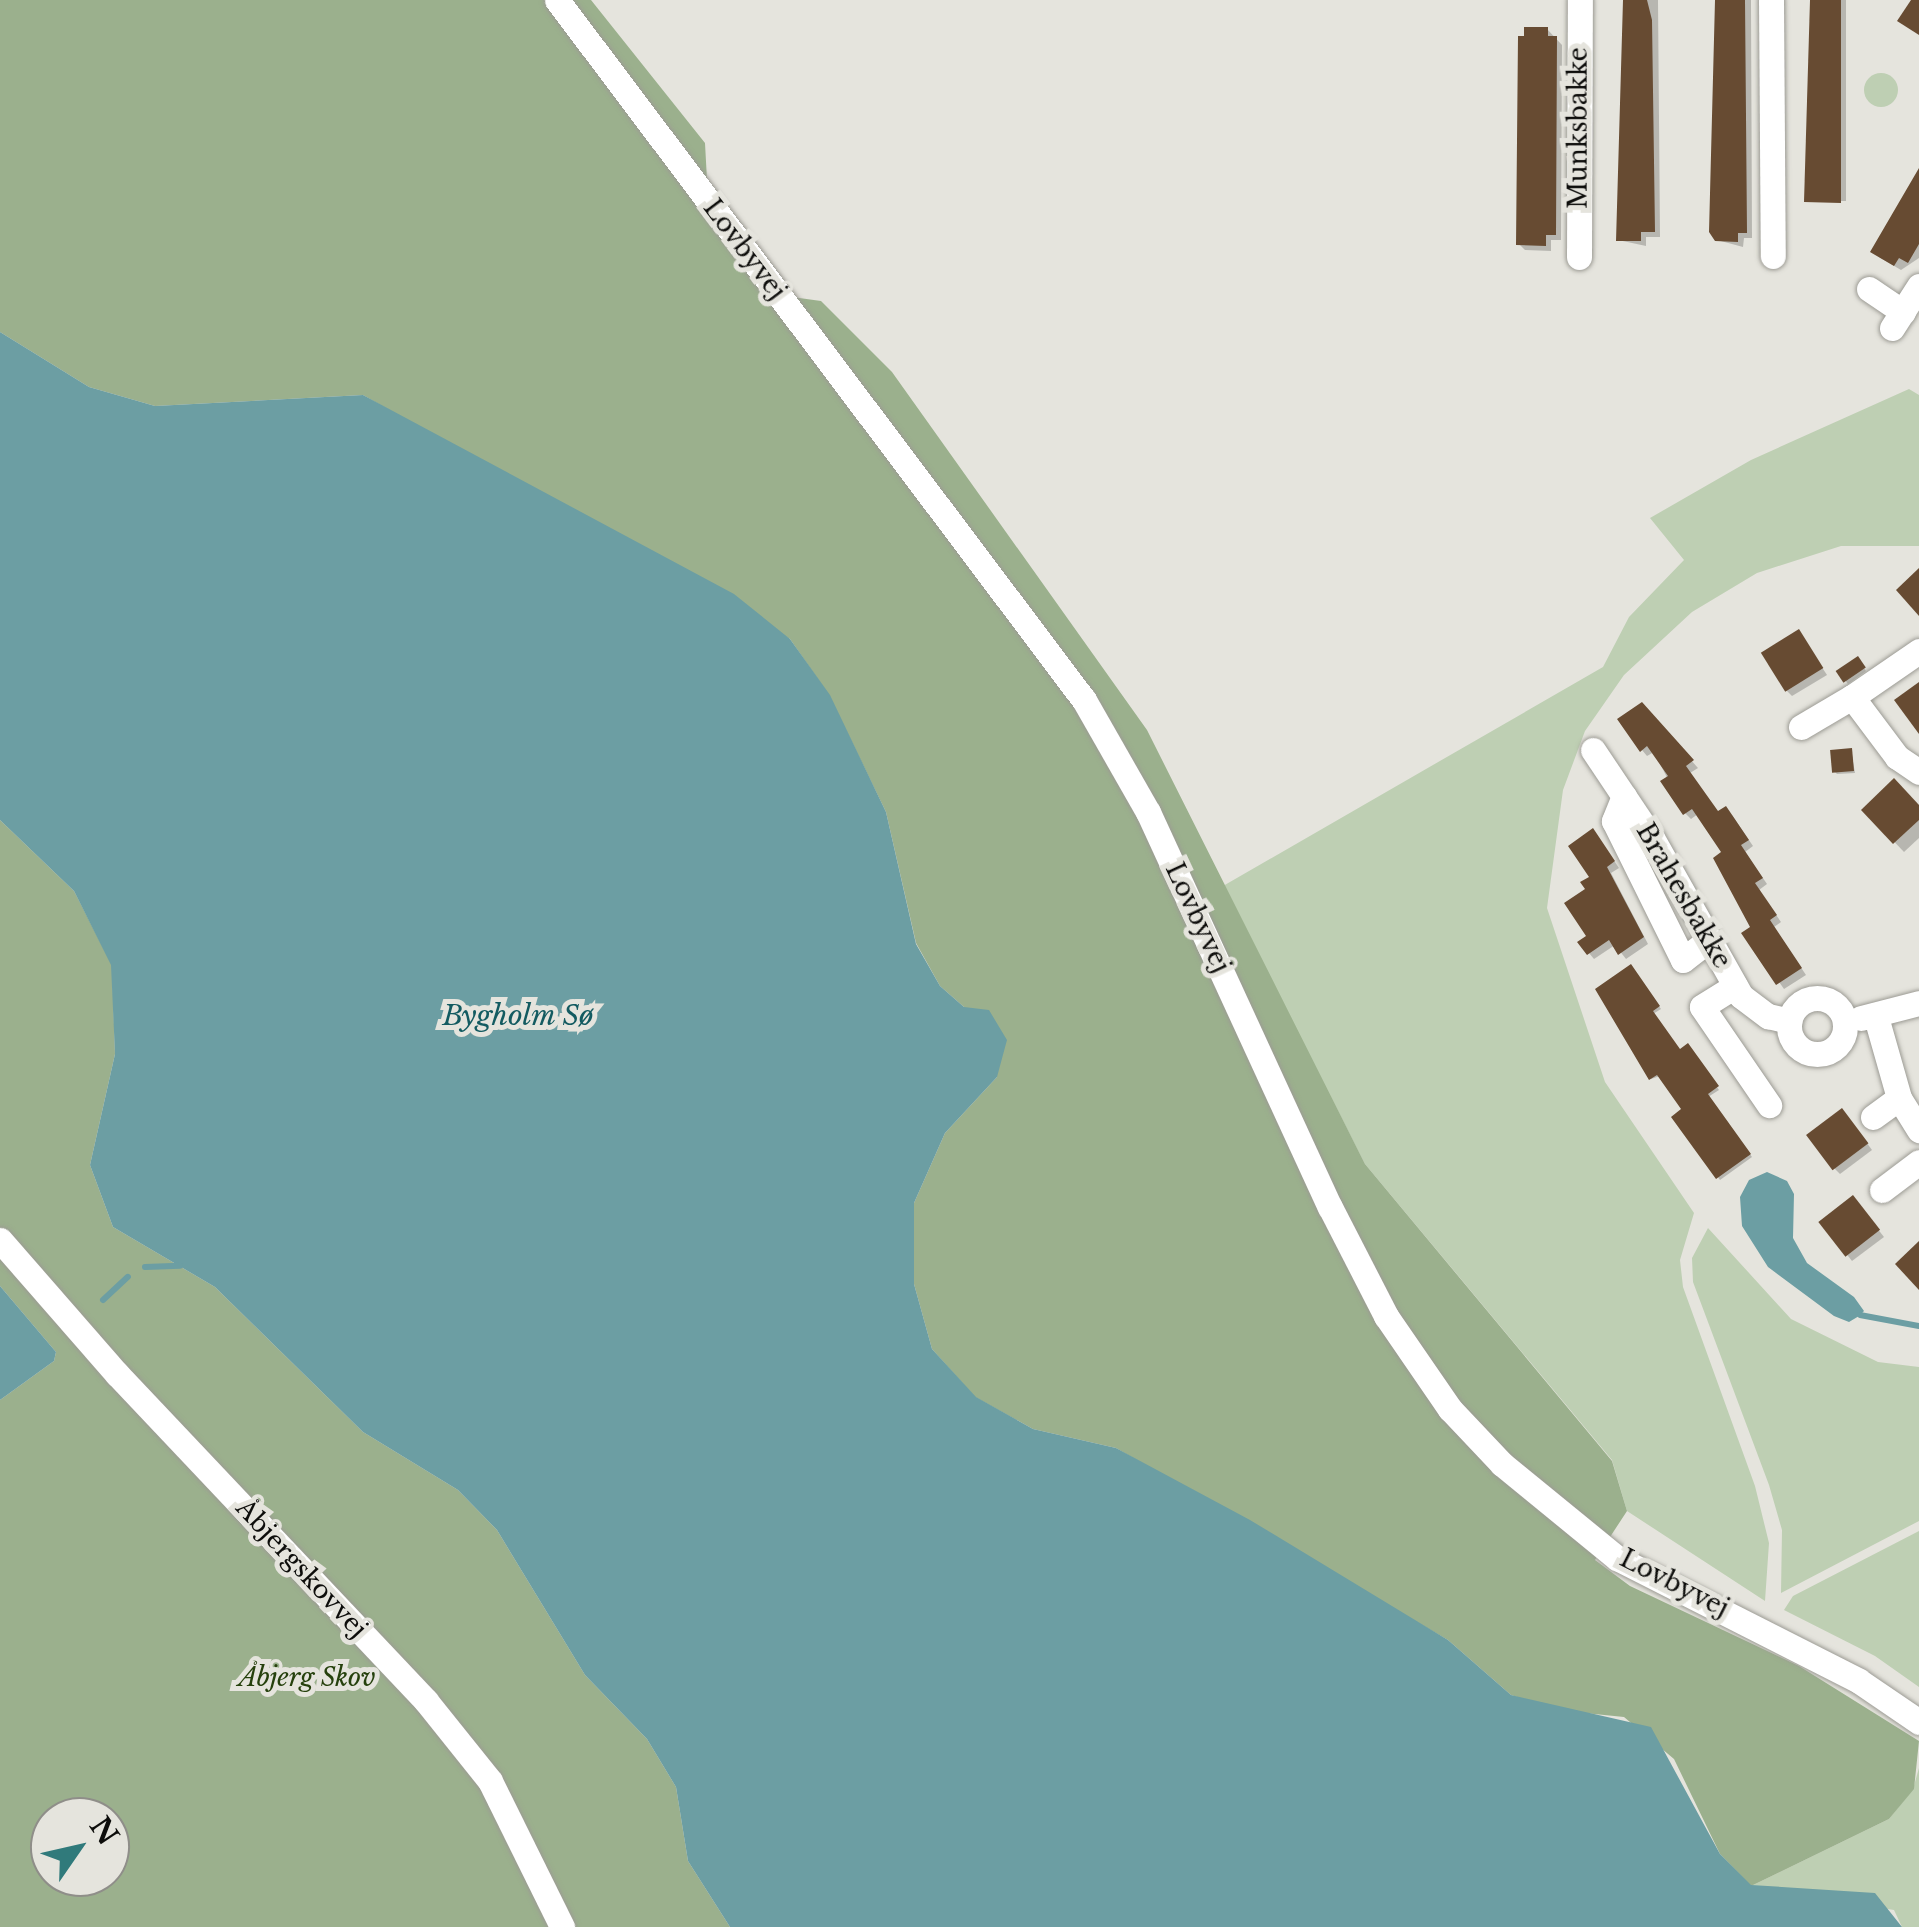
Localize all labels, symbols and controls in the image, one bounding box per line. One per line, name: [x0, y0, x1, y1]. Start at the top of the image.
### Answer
street label: Munksbakke: [1564, 47, 1594, 209]
street label: Lovbyvej: [697, 194, 791, 306]
street label: Brahesbakke: [1629, 818, 1737, 974]
street label: Lovbyvej: [1159, 858, 1235, 978]
water label: Bygholm Sø: [442, 999, 594, 1033]
street label: Åbjergskovvej: [229, 1494, 373, 1644]
street label: Lovbyvej: [1615, 1544, 1733, 1624]
park label: Åbjerg Skov: [238, 1663, 376, 1693]
north arrow: [30, 1797, 130, 1897]
text: N: [82, 1810, 125, 1852]

